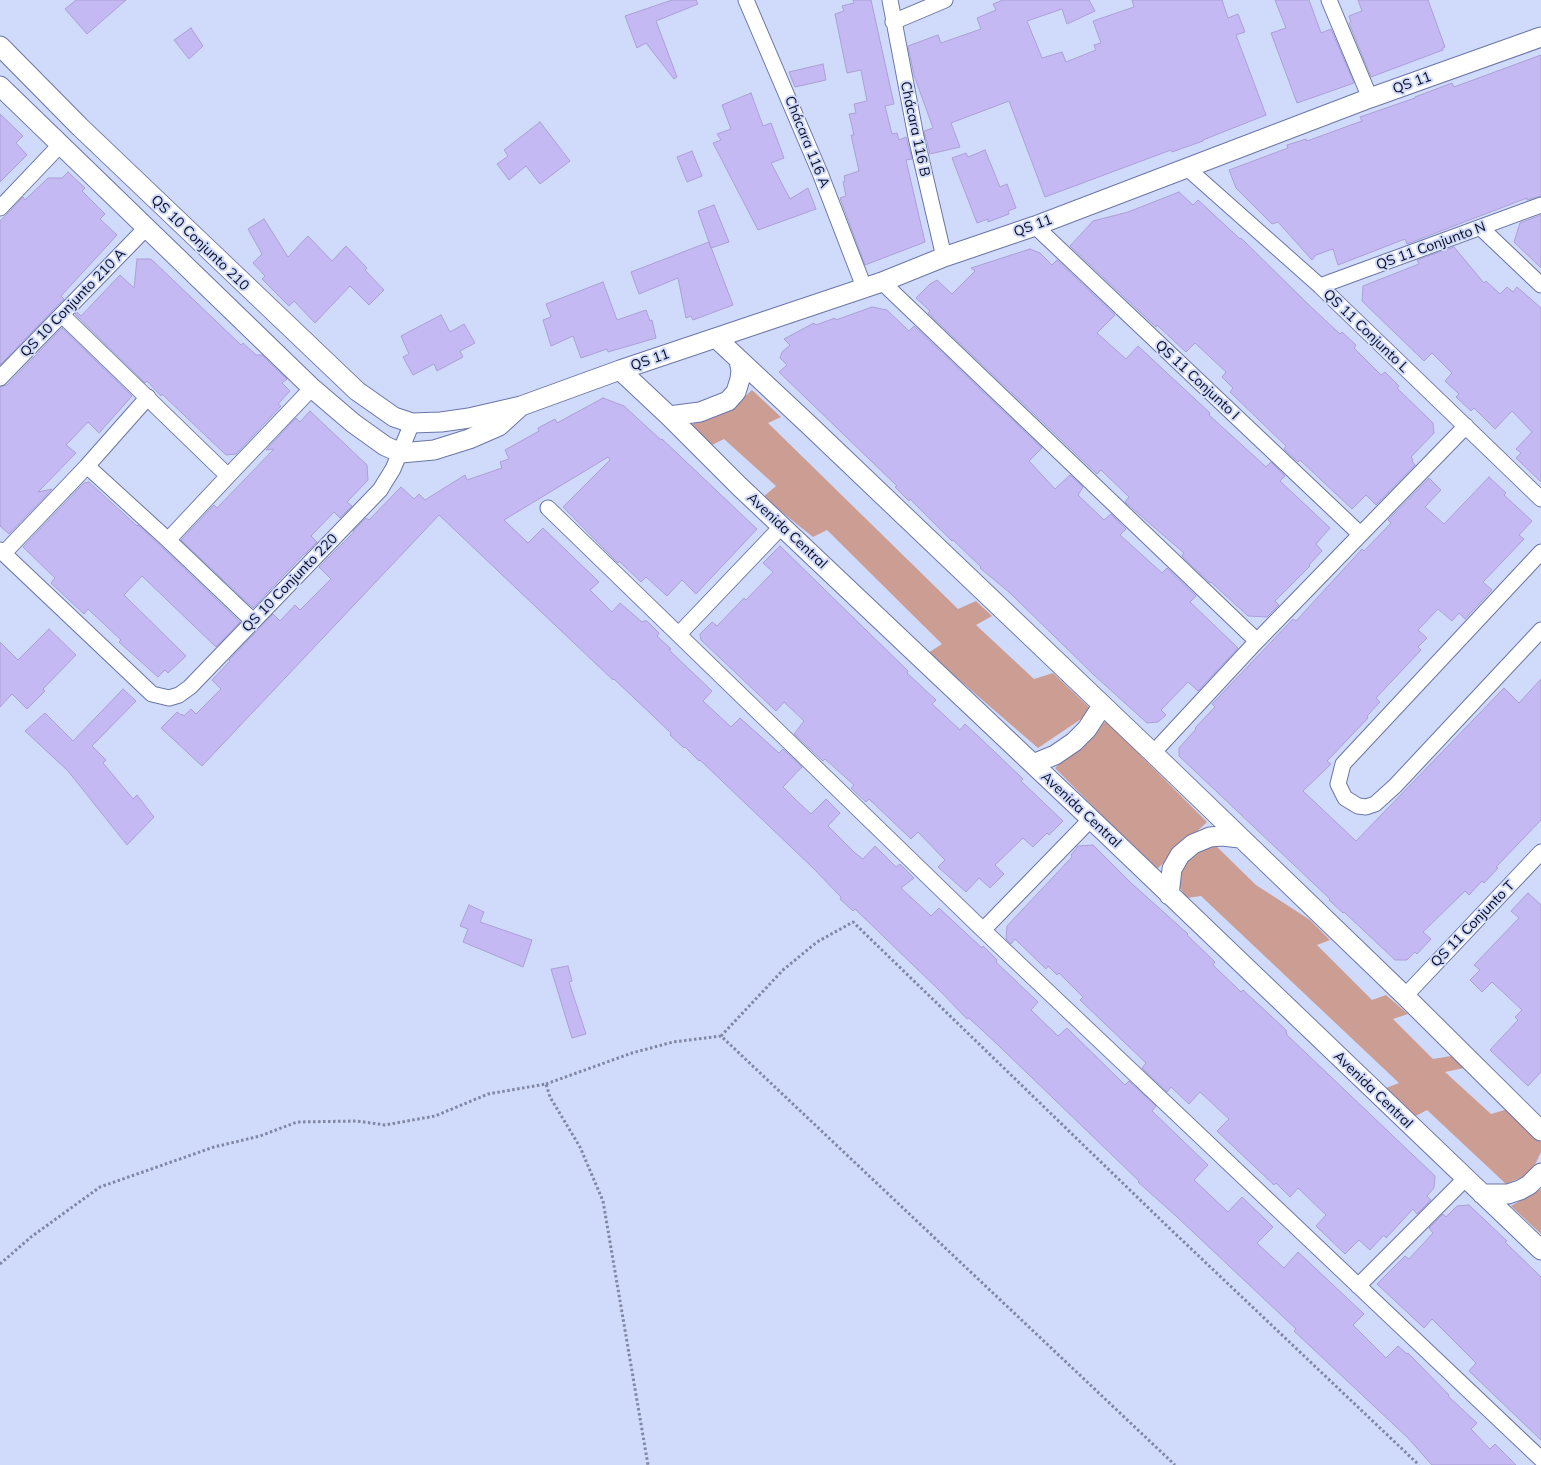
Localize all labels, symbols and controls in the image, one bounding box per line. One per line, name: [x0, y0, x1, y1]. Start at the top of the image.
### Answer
street label: QS 11: [1390, 68, 1434, 98]
street label: Chácara 116 B: [897, 80, 933, 178]
street label: Chácara 116 A: [781, 94, 833, 190]
street label: QS 10 Conjunto 210: [147, 192, 253, 294]
street label: QS 11: [1011, 211, 1055, 241]
street label: QS 11 Conjunto N: [1374, 218, 1488, 274]
street label: QS 10 Conjunto 210 A: [17, 245, 129, 361]
street label: QS 11 Conjunto L: [1320, 286, 1412, 376]
street label: QS 11 Conjunto I: [1152, 337, 1242, 423]
street label: QS 11: [628, 346, 672, 374]
street label: Avenida Central: [743, 490, 831, 572]
street label: QS 10 Conjunto 220: [239, 530, 341, 636]
street label: Avenida Central: [1037, 769, 1125, 851]
street label: QS 11 Conjunto T: [1428, 877, 1518, 971]
street label: Avenida Central: [1330, 1048, 1416, 1132]

